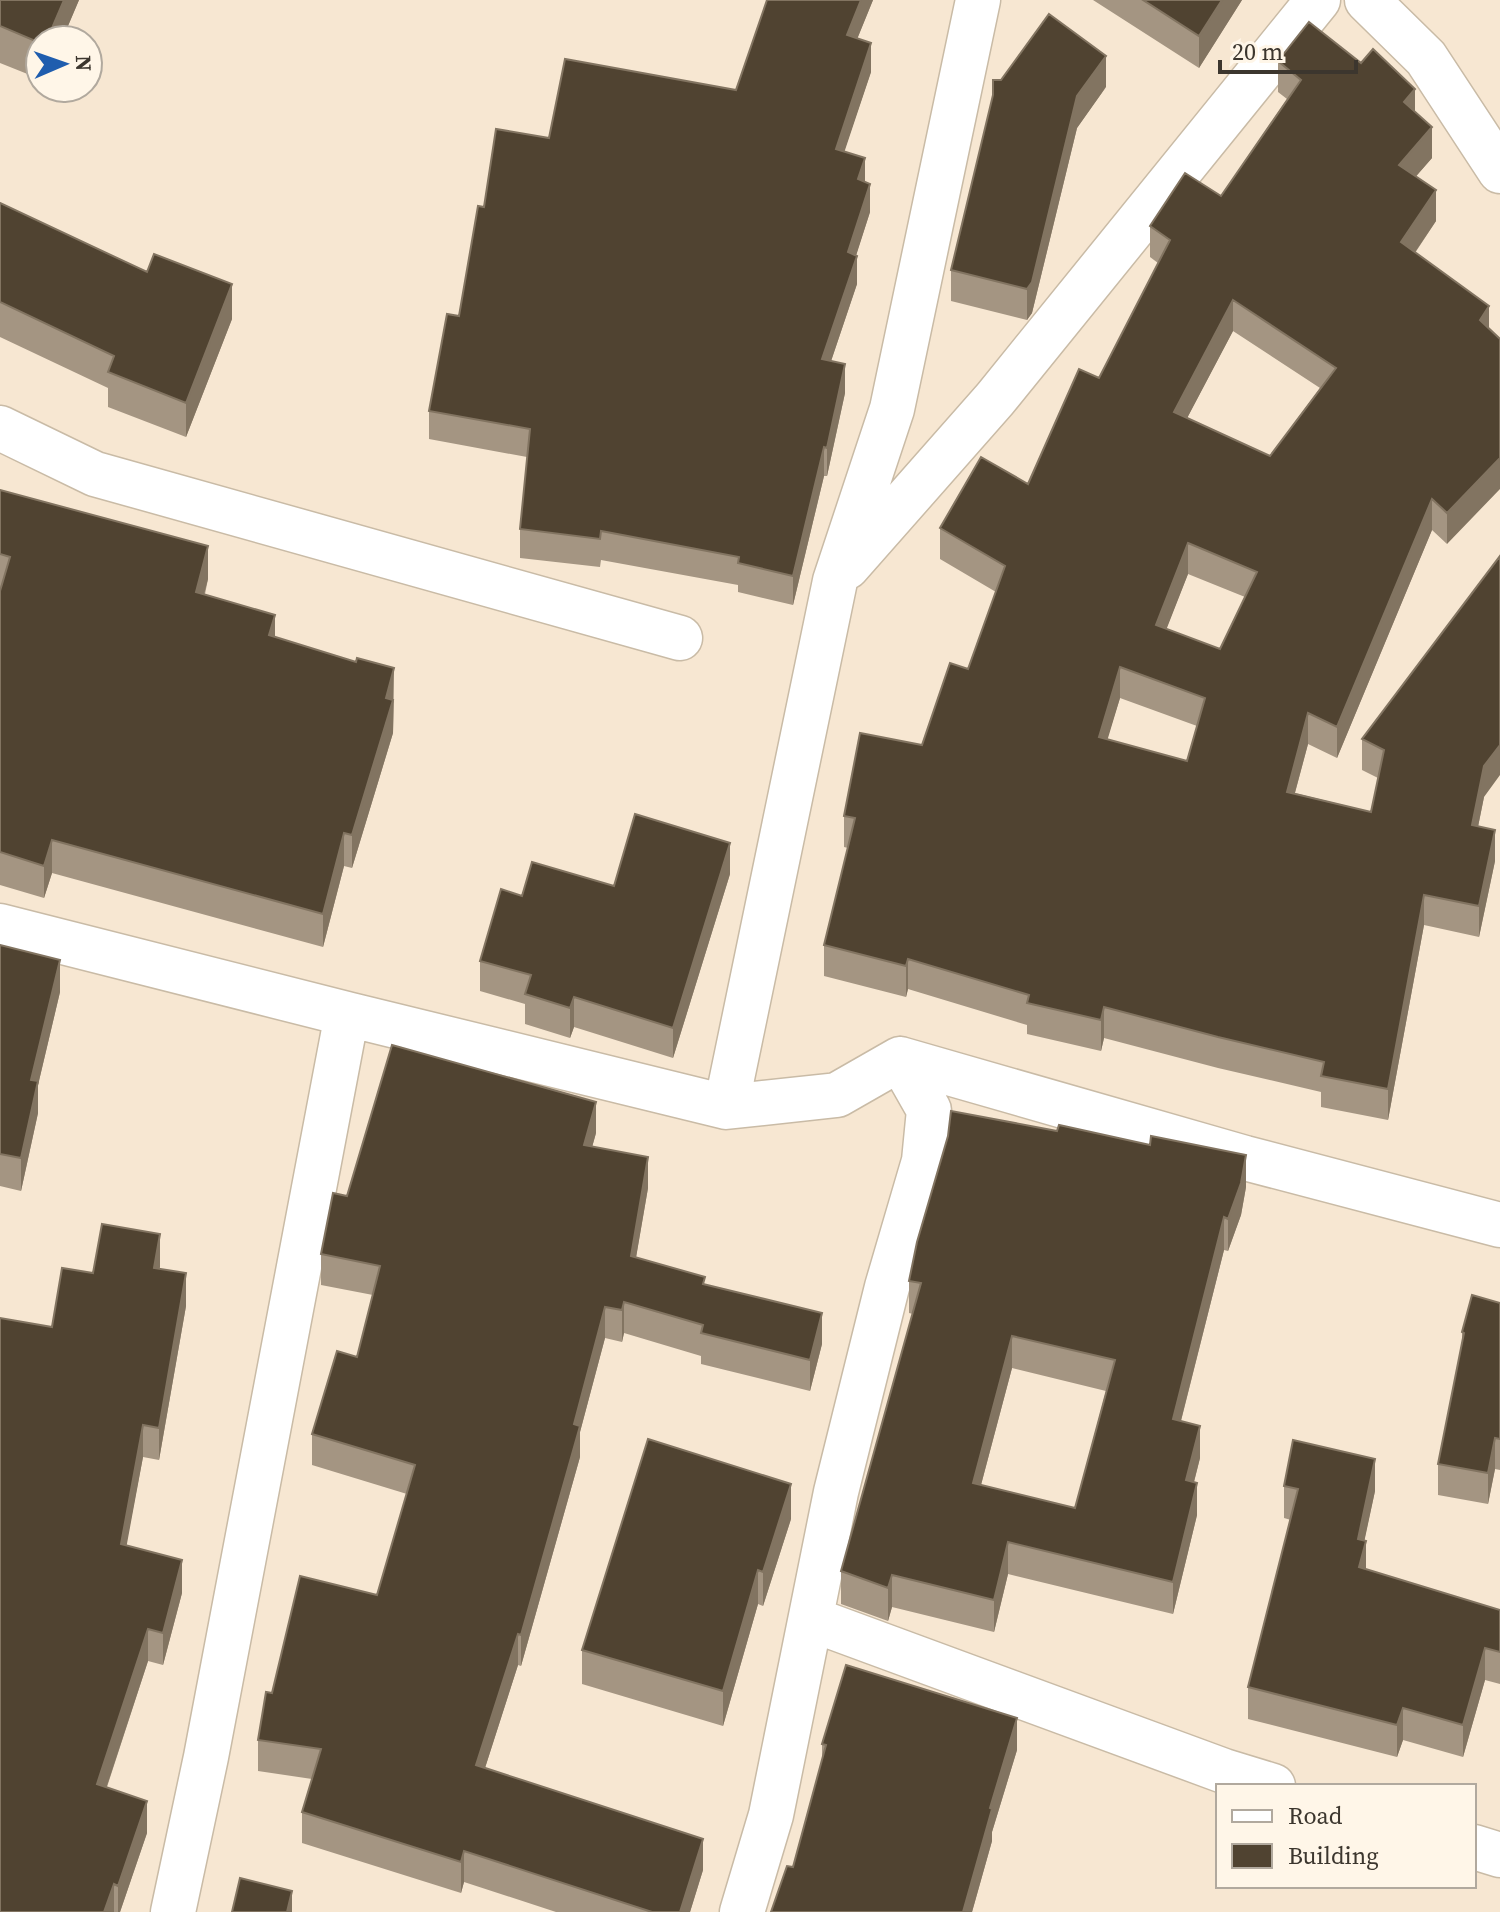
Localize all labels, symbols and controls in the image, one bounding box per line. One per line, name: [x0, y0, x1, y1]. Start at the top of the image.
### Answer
north arrow: [24, 24, 104, 104]
scale bar: [1220, 24, 1356, 74]
text: 20 m: [1232, 35, 1283, 68]
text: N: [69, 55, 99, 72]
legend: [1216, 1784, 1476, 1888]
text: Road: [1288, 1799, 1343, 1832]
text: Building: [1288, 1839, 1379, 1872]

